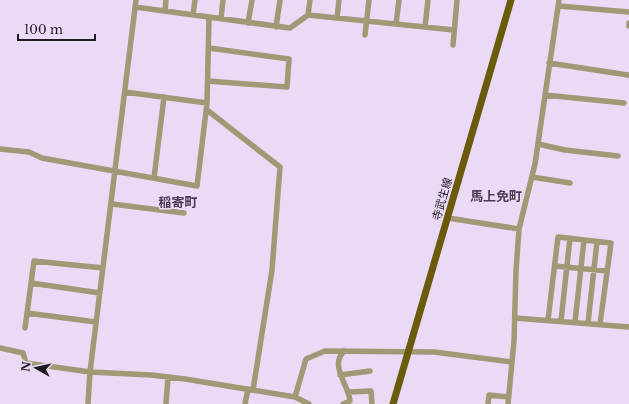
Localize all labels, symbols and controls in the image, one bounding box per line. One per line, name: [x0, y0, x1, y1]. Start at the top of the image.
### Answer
scale bar: [18, 16, 95, 42]
text: 100 m: [24, 22, 63, 37]
street label: 寺武生線: [429, 176, 455, 222]
district label: 馬上免町: [470, 188, 522, 205]
district label: 稲寄町: [158, 194, 198, 211]
north arrow: [16, 348, 56, 388]
text: N: [18, 360, 34, 373]

